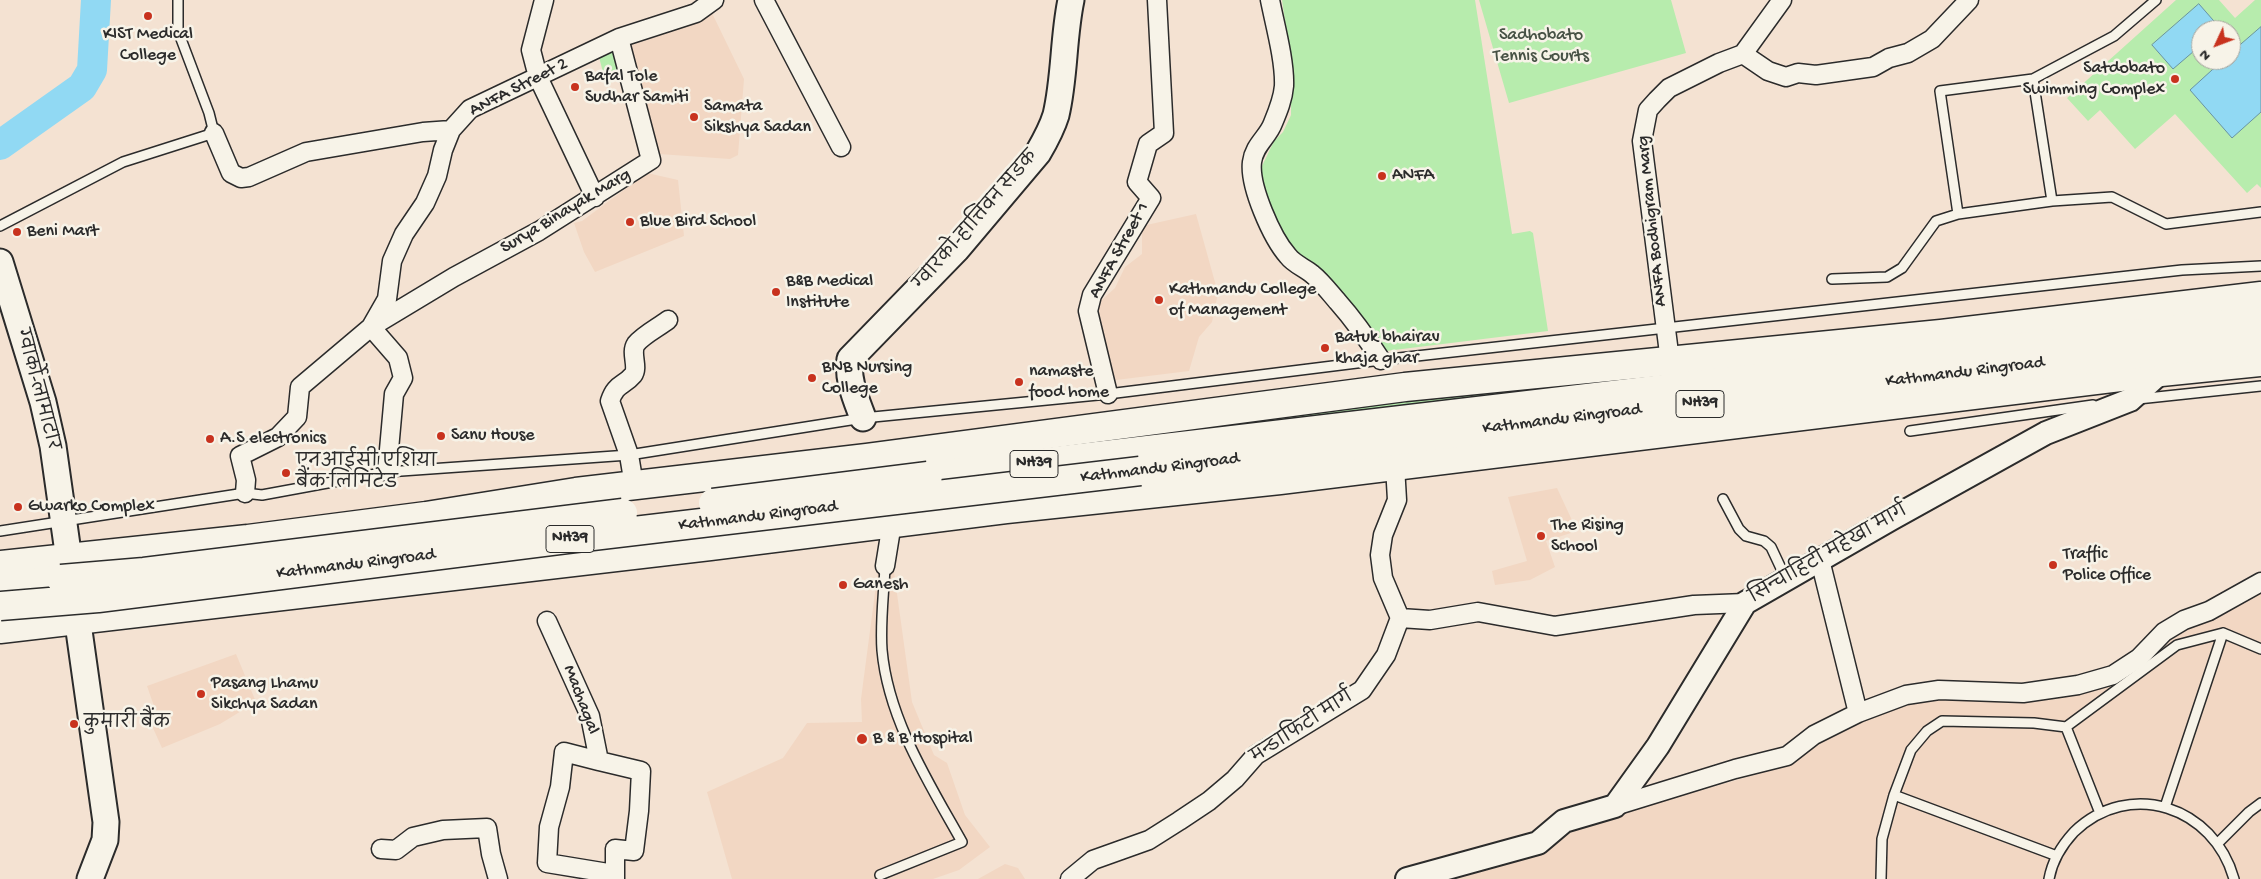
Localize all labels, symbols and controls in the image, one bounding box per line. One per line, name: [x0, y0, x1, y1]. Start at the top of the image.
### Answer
marker: KIST Medical College: [142, 10, 154, 22]
north arrow: [2191, 20, 2241, 70]
place label: KIST Medical College: [103, 24, 193, 66]
park label: Sadhobato Tennis Courts: [1493, 25, 1589, 68]
text: N: [2196, 46, 2215, 64]
street label: ANFA Street 2: [466, 54, 572, 122]
place label: Satdobato Swimming Complex: [2023, 58, 2165, 100]
place label: Bafal Tole Sudhar Samiti: [585, 66, 689, 108]
marker: Satdobato Swimming Complex: [2169, 73, 2181, 85]
marker: Bafal Tole Sudhar Samiti: [569, 81, 581, 93]
place label: Samata Sikshya Sadan: [704, 96, 811, 138]
marker: Samata Sikshya Sadan: [688, 111, 700, 123]
street label: ANFA Bodhigram Marg: [1633, 134, 1673, 308]
street label: ग्वारको-हात्तिवन सडक: [911, 147, 1043, 295]
street label: Surya Binayak Marg: [497, 165, 635, 259]
place label: ANFA: [1392, 165, 1434, 187]
marker: ANFA: [1376, 170, 1388, 182]
street label: ANFA Street 1: [1085, 199, 1155, 303]
place label: Blue Bird School: [640, 211, 756, 233]
marker: Blue Bird School: [624, 216, 636, 228]
place label: Beni Mart: [27, 221, 98, 243]
marker: Beni Mart: [11, 226, 23, 238]
place label: B&B Medical Institute: [786, 271, 873, 314]
place label: Kathmandu College of Management: [1169, 279, 1316, 322]
marker: B&B Medical Institute: [770, 286, 782, 298]
marker: Kathmandu College of Management: [1153, 294, 1165, 306]
street label: ग्वार्को-लामाटार: [9, 327, 63, 453]
place label: Batuk bhairav khaja ghar: [1335, 327, 1440, 369]
marker: Batuk bhairav khaja ghar: [1319, 342, 1331, 354]
street label: Kathmandu Ringroad: [1884, 353, 2046, 393]
place label: BNB Nursing College: [822, 357, 912, 399]
place label: namaste food home: [1029, 361, 1109, 404]
marker: BNB Nursing College: [806, 372, 818, 384]
marker: namaste food home: [1013, 376, 1025, 388]
road number: NH39: [1676, 390, 1724, 418]
street label: Kathmandu Ringroad: [1481, 400, 1643, 440]
place label: Sanu House: [451, 425, 535, 447]
place label: A.S electronics: [220, 428, 326, 450]
marker: Sanu House: [435, 430, 447, 442]
marker: A.S electronics: [204, 433, 216, 445]
street label: Kathmandu Ringroad: [1079, 449, 1241, 489]
road number: NH39: [1010, 450, 1058, 478]
place label: एनआईसी एशिया बैंक लिमिटेड: [296, 452, 437, 494]
marker: एनआईसी एशिया बैंक लिमिटेड: [280, 467, 292, 479]
place label: Gwarko Complex: [28, 496, 155, 518]
street label: Kathmandu Ringroad: [677, 497, 839, 537]
marker: Gwarko Complex: [12, 501, 24, 513]
street label: सिन्चाहिटी महेखा मार्ग: [1746, 501, 1912, 609]
place label: The Rising School: [1551, 515, 1624, 558]
road number: NH39: [546, 526, 594, 552]
marker: The Rising School: [1535, 530, 1547, 542]
place label: Traffic Police Office: [2063, 544, 2151, 586]
street label: Kathmandu Ringroad: [275, 545, 437, 585]
marker: Traffic Police Office: [2047, 559, 2059, 571]
place label: Ganesh: [853, 574, 908, 596]
marker: Ganesh: [837, 579, 849, 591]
street label: Machagal: [557, 662, 603, 738]
place label: Pasang Lhamu Sikchya Sadan: [211, 673, 318, 716]
street label: मन्डाफिटी मार्ग: [1248, 687, 1358, 769]
marker: Pasang Lhamu Sikchya Sadan: [195, 688, 207, 700]
place label: कुमारी बैंक: [84, 713, 170, 735]
marker: कुमारी बैंक: [68, 718, 80, 730]
place label: B & B Hospital: [873, 728, 973, 750]
marker: B & B Hospital: [855, 732, 869, 746]

